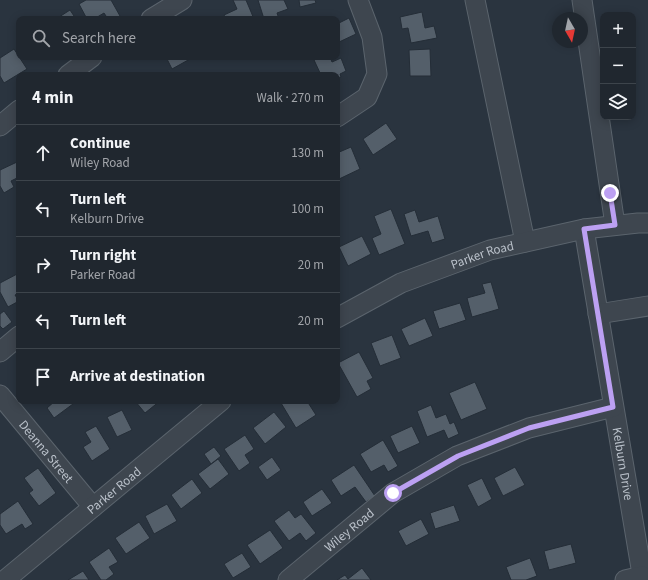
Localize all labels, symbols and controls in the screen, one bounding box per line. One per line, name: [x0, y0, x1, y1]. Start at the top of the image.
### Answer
north arrow: [552, 12, 588, 48]
map controls: [600, 12, 636, 120]
button: +: [600, 12, 636, 48]
search box: [16, 16, 340, 60]
icon: search: [30, 27, 52, 49]
text: Search here: [62, 28, 136, 49]
button: −: [600, 48, 636, 84]
button: layers: [600, 84, 636, 120]
text: 4 min: [32, 86, 73, 110]
text: Walk · 270 m: [256, 89, 324, 107]
text: Continue: [70, 133, 130, 154]
icon: ahead: [32, 142, 54, 164]
text: 130 m: [291, 144, 324, 162]
text: Wiley Road: [70, 154, 130, 172]
route end: [601, 184, 619, 202]
text: Turn left: [70, 189, 126, 210]
icon: left: [32, 198, 54, 220]
text: 100 m: [291, 200, 324, 218]
text: Kelburn Drive: [70, 210, 144, 228]
street label: Parker Road: [448, 237, 516, 274]
text: Turn right: [70, 245, 136, 266]
icon: right: [32, 254, 54, 276]
text: 20 m: [298, 256, 324, 274]
text: Parker Road: [70, 266, 136, 284]
icon: left: [32, 310, 54, 332]
text: Turn left: [70, 310, 126, 331]
text: 20 m: [298, 312, 324, 330]
icon: arrive: [32, 366, 54, 388]
text: Arrive at destination: [70, 366, 205, 387]
street label: Deanna Street: [14, 416, 78, 488]
street label: Kelburn Drive: [607, 426, 637, 502]
street label: Parker Road: [83, 463, 145, 519]
route start: [384, 484, 402, 502]
street label: Wiley Road: [321, 504, 378, 556]

